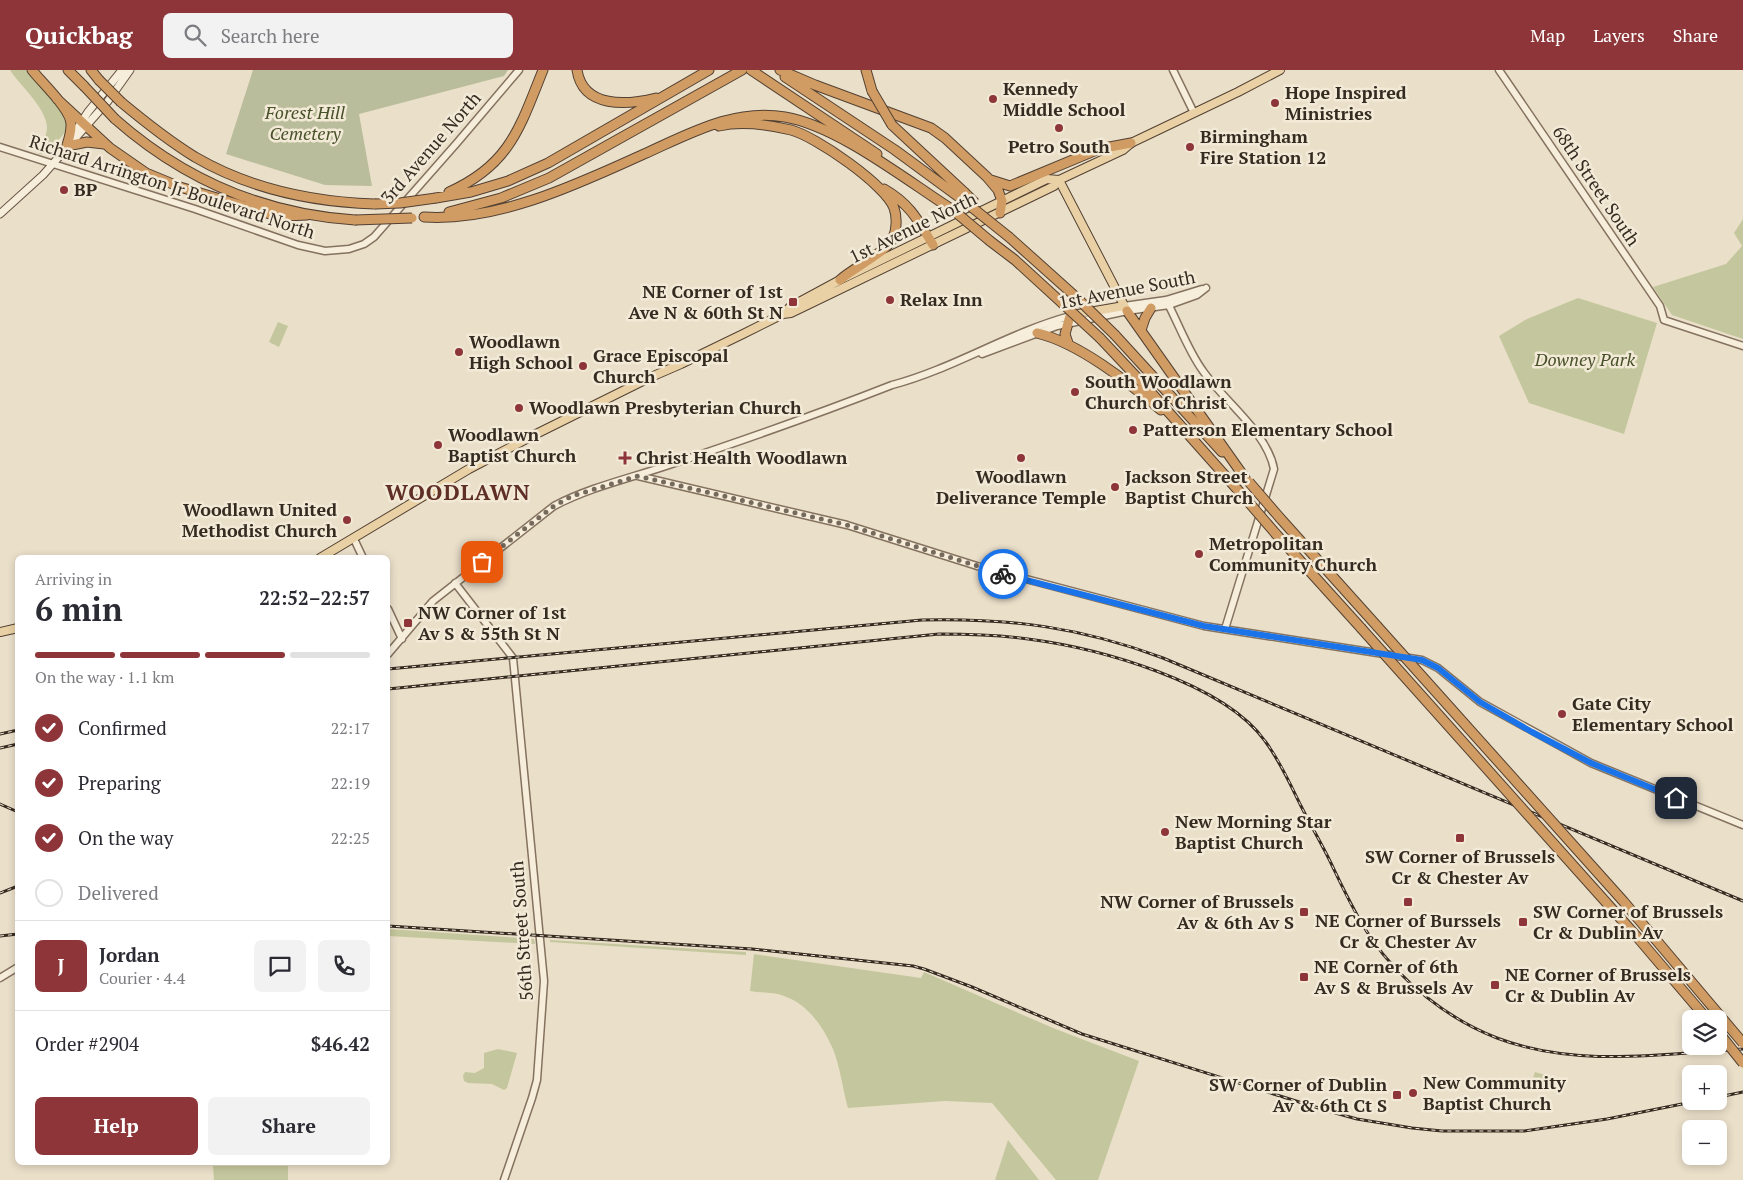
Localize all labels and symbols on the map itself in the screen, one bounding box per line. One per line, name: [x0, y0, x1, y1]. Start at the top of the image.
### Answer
place label: Kennedy Middle School: [1003, 76, 1125, 121]
place label: Hope Inspired Ministries: [1285, 80, 1407, 125]
street label: 3rd Avenue North: [375, 86, 486, 208]
marker: Kennedy Middle School: [987, 93, 999, 105]
marker: Hope Inspired Ministries: [1269, 97, 1281, 109]
park label: Forest Hill Cemetery: [264, 100, 345, 145]
street label: 68th Street South: [1548, 121, 1646, 251]
marker: Petro South: [1053, 122, 1065, 134]
place label: Birmingham Fire Station 12: [1200, 124, 1327, 169]
street label: Richard Arrington Jr Boulevard North: [26, 128, 319, 244]
place label: Petro South: [1008, 134, 1110, 158]
marker: Birmingham Fire Station 12: [1184, 141, 1196, 153]
place label: BP: [74, 177, 98, 201]
marker: BP: [58, 184, 70, 196]
street label: 1st Avenue North: [845, 186, 981, 268]
street label: 1st Avenue South: [1056, 264, 1198, 314]
place label: NE Corner of 1st Ave N & 60th St N: [628, 279, 783, 324]
place label: Relax Inn: [900, 287, 983, 311]
marker: Relax Inn: [884, 294, 896, 306]
marker: NE Corner of 1st Ave N & 60th St N: [787, 296, 799, 308]
place label: Woodlawn High School: [469, 329, 573, 374]
place label: Grace Episcopal Church: [593, 343, 729, 388]
marker: Woodlawn High School: [453, 346, 465, 358]
park label: Downey Park: [1534, 347, 1636, 371]
marker: Grace Episcopal Church: [577, 360, 589, 372]
place label: South Woodlawn Church of Christ: [1085, 369, 1232, 414]
marker: South Woodlawn Church of Christ: [1069, 386, 1081, 398]
place label: Woodlawn Presbyterian Church: [529, 395, 802, 419]
marker: Woodlawn Presbyterian Church: [513, 402, 525, 414]
place label: Patterson Elementary School: [1143, 417, 1393, 441]
place label: Woodlawn Baptist Church: [448, 422, 577, 467]
marker: Patterson Elementary School: [1127, 424, 1139, 436]
marker: Woodlawn Baptist Church: [432, 439, 444, 451]
place label: Christ Health Woodlawn: [636, 445, 848, 469]
marker: Christ Health Woodlawn: [618, 451, 632, 465]
marker: Woodlawn Deliverance Temple: [1015, 452, 1027, 464]
place label: Woodlawn Deliverance Temple: [936, 464, 1106, 509]
place label: Jackson Street Baptist Church: [1125, 464, 1254, 509]
district label: WOODLAWN: [385, 477, 531, 506]
marker: Jackson Street Baptist Church: [1109, 481, 1121, 493]
place label: Woodlawn United Methodist Church: [182, 497, 337, 542]
marker: Woodlawn United Methodist Church: [341, 514, 353, 526]
place label: Metropolitan Community Church: [1209, 531, 1377, 576]
pin: [461, 541, 503, 583]
marker: Metropolitan Community Church: [1193, 548, 1205, 560]
courier: [978, 549, 1028, 599]
place label: NW Corner of 1st Av S & 55th St N: [418, 600, 567, 645]
marker: NW Corner of 1st Av S & 55th St N: [402, 617, 414, 629]
place label: Gate City Elementary School: [1572, 691, 1734, 736]
marker: Gate City Elementary School: [1556, 708, 1568, 720]
pin: [1655, 777, 1697, 819]
place label: New Morning Star Baptist Church: [1175, 809, 1332, 854]
marker: New Morning Star Baptist Church: [1159, 826, 1171, 838]
marker: SW Corner of Brussels Cr & Chester Av: [1454, 832, 1466, 844]
place label: SW Corner of Brussels Cr & Chester Av: [1365, 844, 1555, 889]
street label: 56th Street South: [504, 860, 538, 1002]
place label: NW Corner of Brussels Av & 6th Av S: [1100, 889, 1294, 934]
marker: NE Corner of Burssels Cr & Chester Av: [1402, 896, 1414, 908]
place label: SW Corner of Brussels Cr & Dublin Av: [1533, 899, 1723, 944]
marker: NW Corner of Brussels Av & 6th Av S: [1298, 906, 1310, 918]
place label: NE Corner of Burssels Cr & Chester Av: [1315, 908, 1501, 953]
marker: SW Corner of Brussels Cr & Dublin Av: [1517, 916, 1529, 928]
place label: NE Corner of 6th Av S & Brussels Av: [1314, 954, 1473, 999]
place label: NE Corner of Brussels Cr & Dublin Av: [1505, 962, 1691, 1007]
marker: NE Corner of 6th Av S & Brussels Av: [1298, 971, 1310, 983]
marker: NE Corner of Brussels Cr & Dublin Av: [1489, 979, 1501, 991]
place label: New Community Baptist Church: [1423, 1070, 1566, 1115]
place label: SW Corner of Dublin Av & 6th Ct S: [1209, 1072, 1387, 1117]
marker: New Community Baptist Church: [1407, 1087, 1419, 1099]
marker: SW Corner of Dublin Av & 6th Ct S: [1391, 1089, 1403, 1101]

